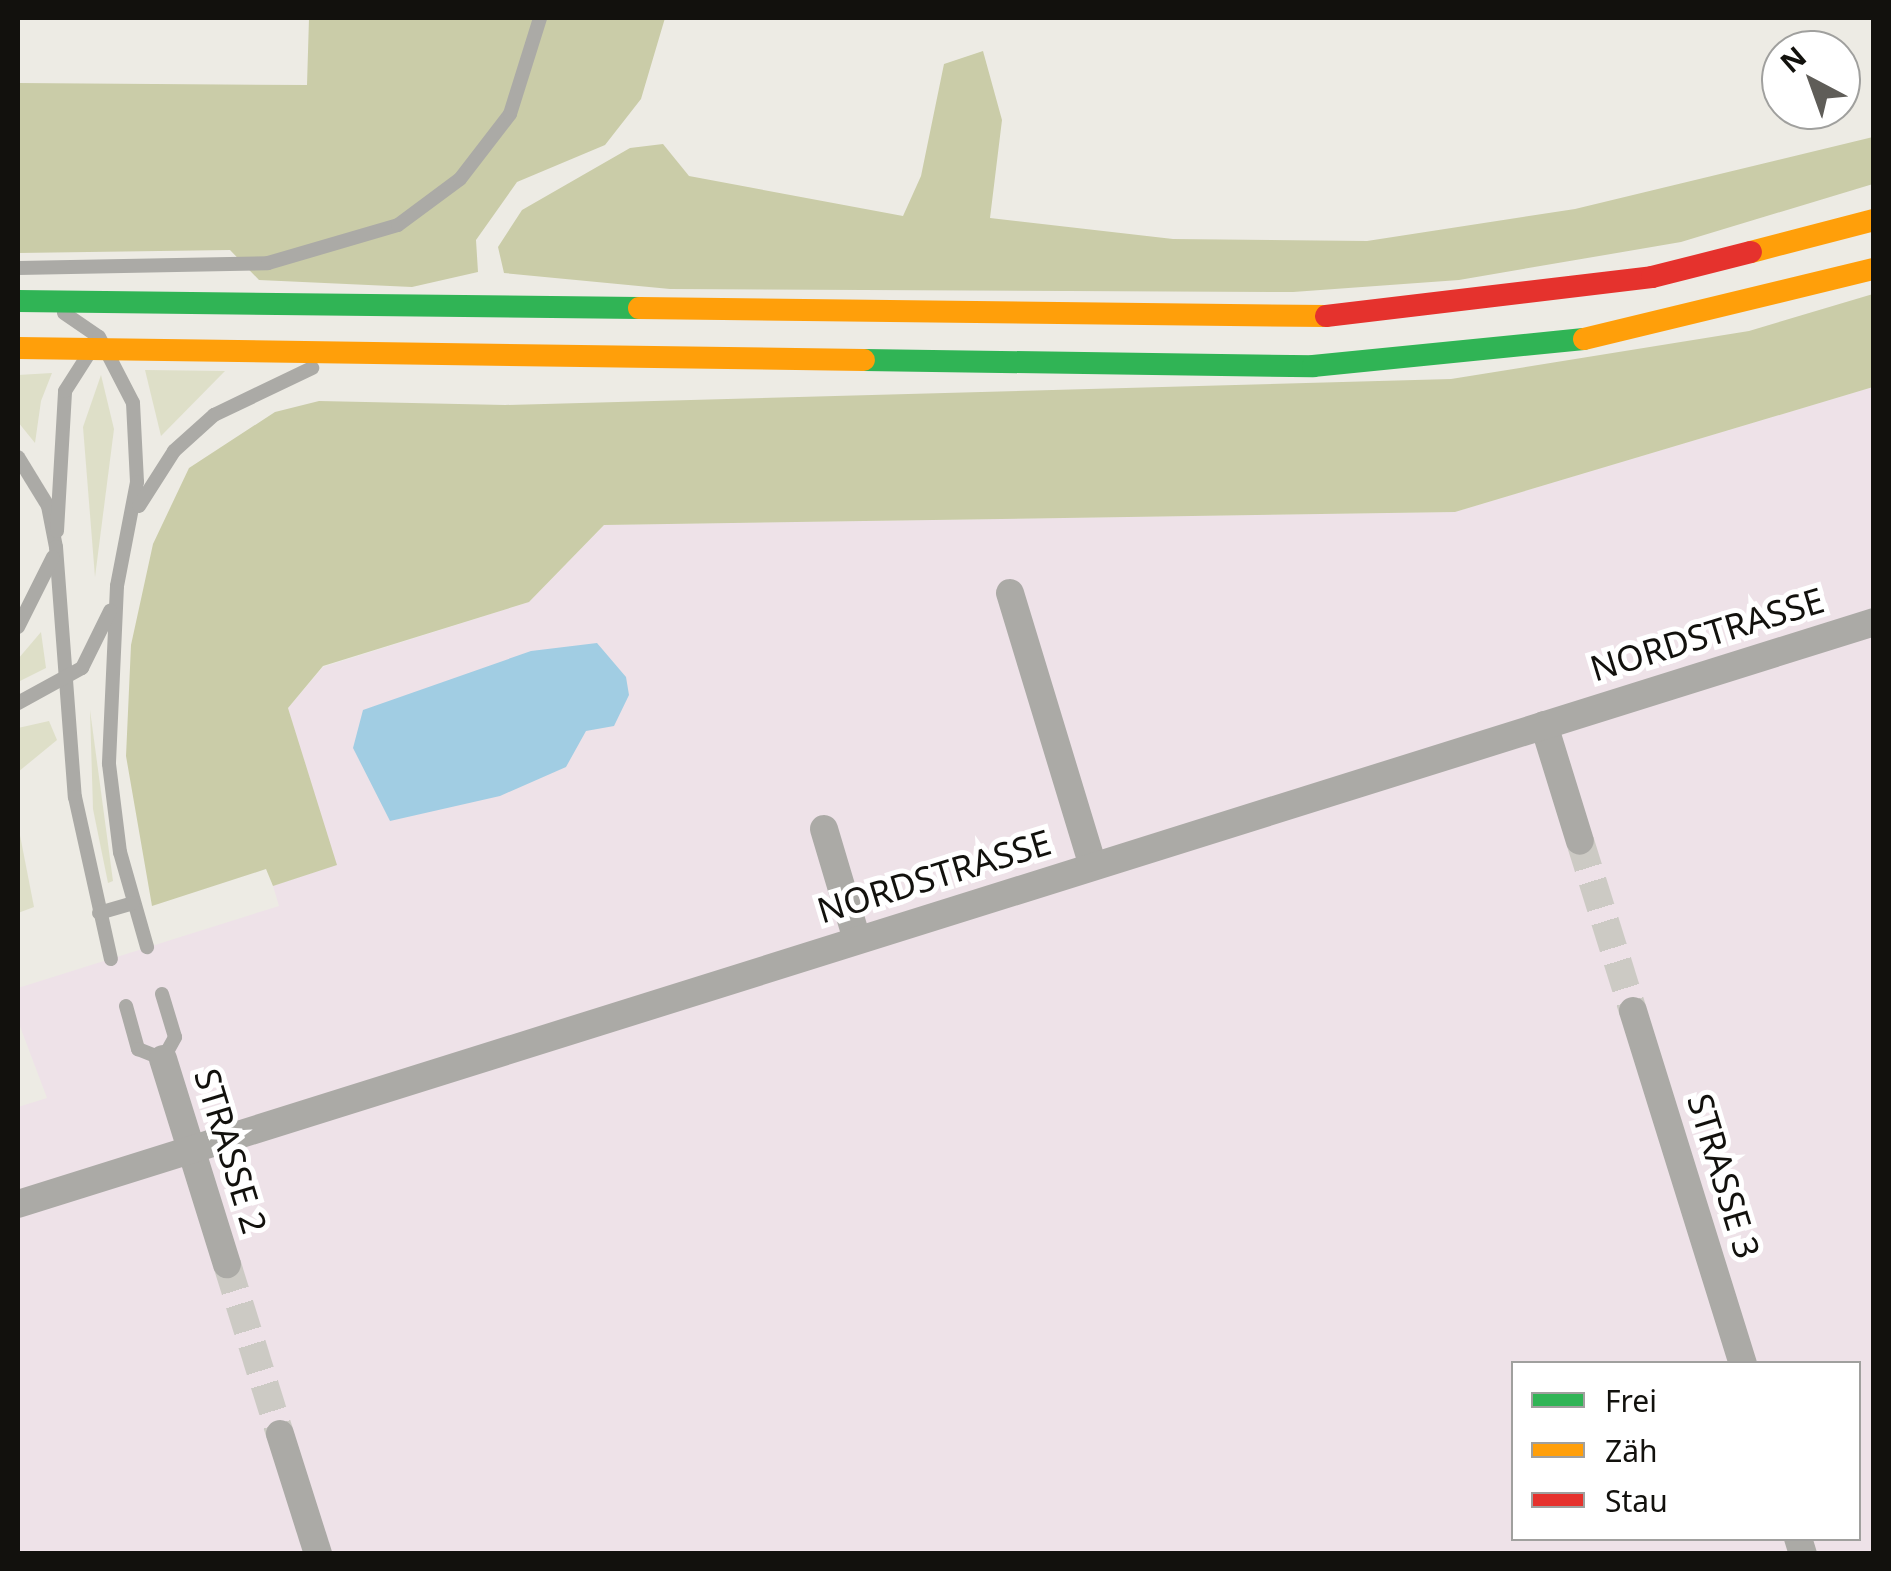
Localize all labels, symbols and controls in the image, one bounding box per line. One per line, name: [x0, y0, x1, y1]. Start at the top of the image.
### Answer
north arrow: [1761, 30, 1861, 130]
text: N: [1772, 37, 1814, 81]
street label: NORDSTRASSE: [1585, 579, 1829, 689]
street label: NORDSTRASSE: [812, 821, 1056, 931]
street label: STRASSE 2: [186, 1064, 276, 1238]
street label: STRASSE 3: [1679, 1089, 1769, 1263]
legend: [1511, 1361, 1861, 1541]
text: Frei: [1605, 1380, 1657, 1421]
text: Zäh: [1605, 1430, 1658, 1471]
text: Stau: [1605, 1480, 1668, 1521]

